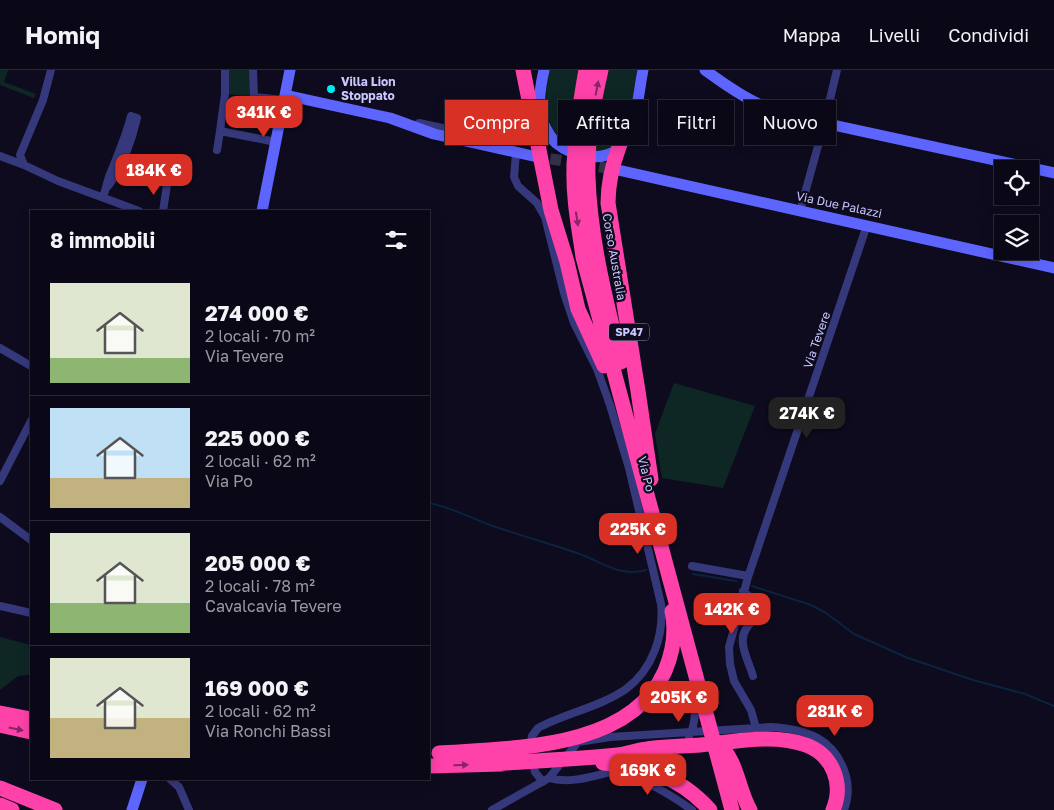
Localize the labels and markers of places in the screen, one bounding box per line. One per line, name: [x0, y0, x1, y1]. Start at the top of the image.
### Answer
place label: Villa Lion Stoppato: [341, 74, 395, 103]
marker: Villa Lion Stoppato: [325, 83, 337, 95]
pin: 341K €: [223, 96, 305, 138]
pin: 184K €: [113, 154, 195, 196]
pin: 274K €: [766, 396, 848, 439]
pin: 225K €: [597, 512, 679, 555]
pin: 142K €: [691, 592, 773, 635]
pin: 205K €: [638, 680, 720, 723]
pin: 281K €: [794, 694, 876, 737]
pin: 169K €: [607, 754, 689, 796]

